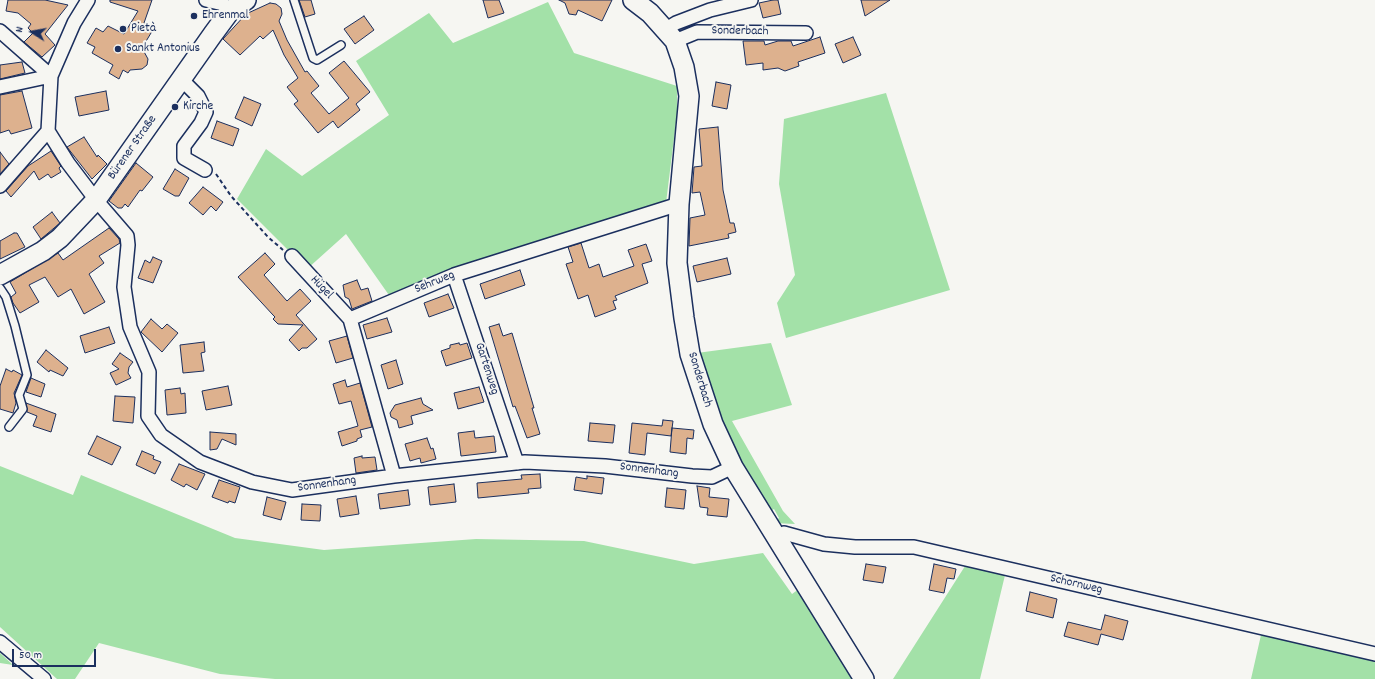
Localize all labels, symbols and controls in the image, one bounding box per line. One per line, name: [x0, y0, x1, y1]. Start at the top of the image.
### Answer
place label: Ehrenmal: [202, 8, 249, 24]
marker: Ehrenmal: [189, 11, 199, 21]
north arrow: [12, 12, 52, 52]
place label: Pietà: [131, 21, 156, 37]
marker: Pietà: [118, 24, 128, 34]
street label: Sonderbach: [711, 24, 769, 40]
text: N: [12, 26, 29, 34]
place label: Sankt Antonius: [126, 41, 200, 57]
marker: Sankt Antonius: [113, 44, 123, 54]
place label: Kirche: [183, 99, 213, 115]
marker: Kirche: [170, 102, 180, 112]
street label: Bürener Straße: [105, 113, 161, 183]
street label: Sehrweg: [413, 268, 457, 298]
street label: Hügel: [306, 273, 336, 303]
street label: Gartenweg: [470, 341, 502, 397]
street label: Sonderbach: [683, 350, 715, 410]
street label: Sonnenhang: [619, 460, 679, 482]
street label: Sonnenhang: [297, 473, 357, 497]
street label: Schornweg: [1048, 571, 1104, 599]
scale bar: [14, 641, 98, 667]
text: 50 m: [19, 647, 42, 664]

